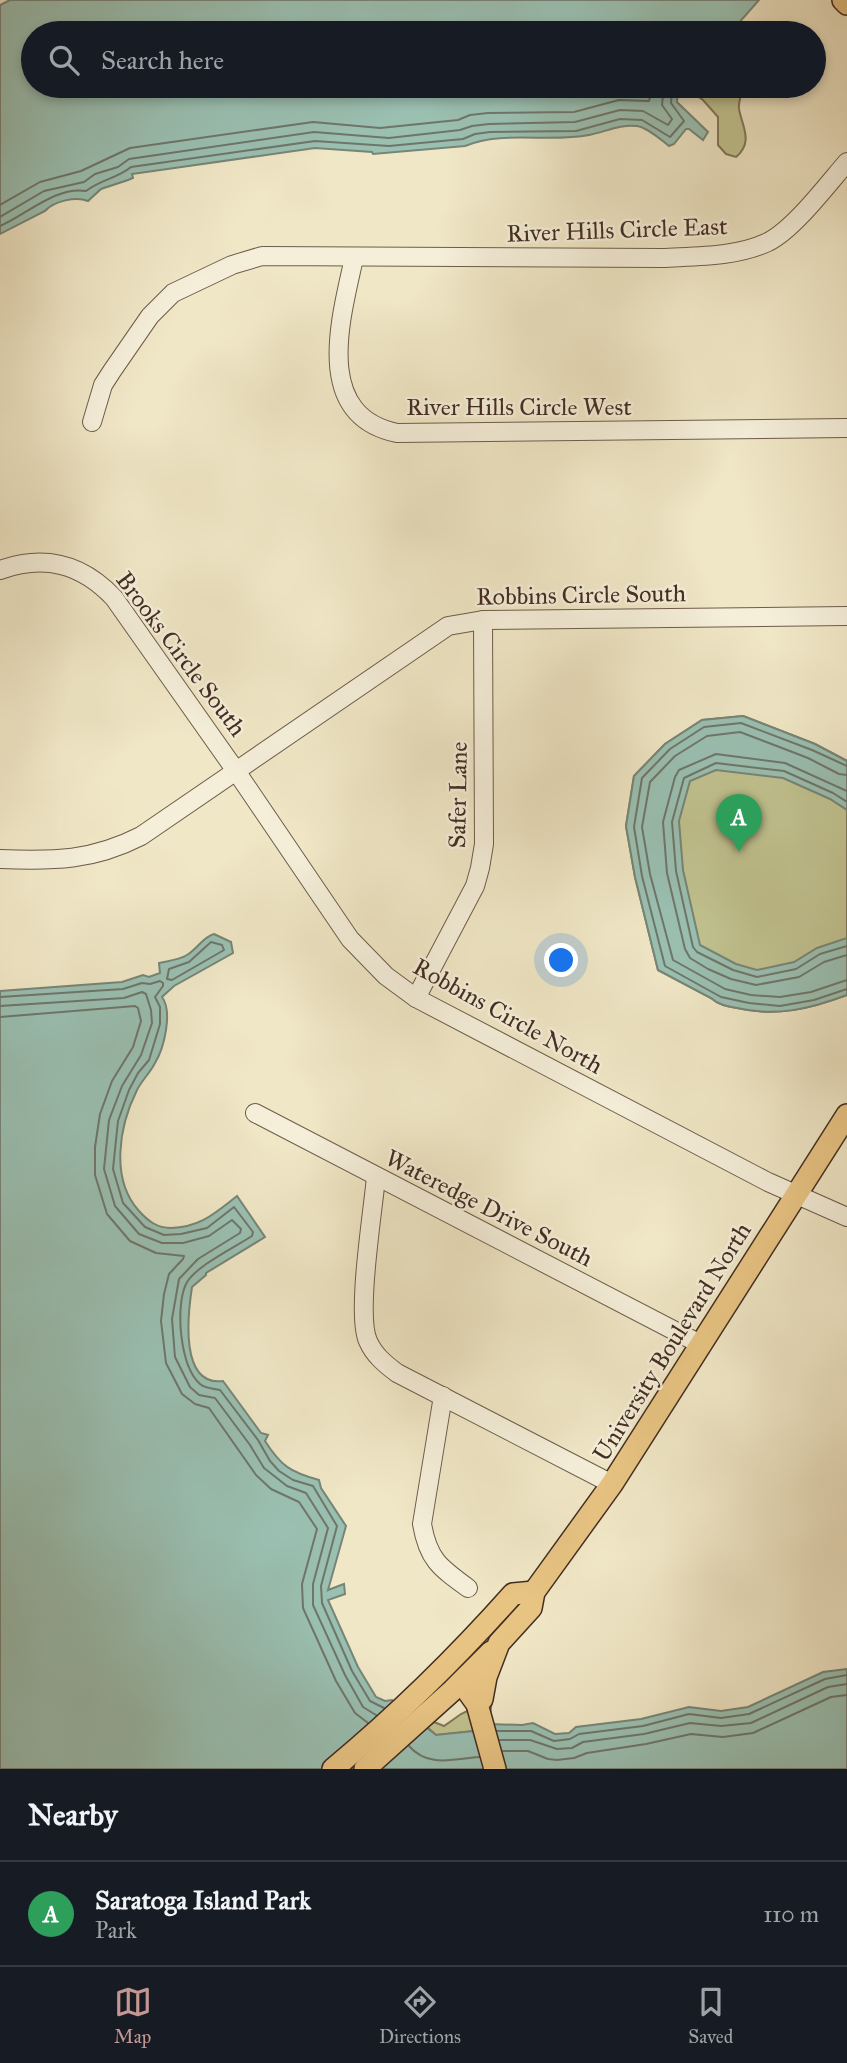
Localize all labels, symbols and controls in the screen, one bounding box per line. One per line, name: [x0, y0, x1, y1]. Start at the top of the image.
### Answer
search box: [21, 21, 826, 98]
icon: search: [45, 41, 83, 79]
text: Search here: [101, 44, 224, 76]
street label: River Hills Circle East: [506, 211, 728, 249]
street label: River Hills Circle West: [406, 392, 632, 422]
street label: Brooks Circle South: [109, 566, 253, 742]
street label: Robbins Circle South: [476, 578, 686, 612]
street label: Safer Lane: [442, 741, 474, 849]
pin: A: [716, 794, 762, 852]
your location: [544, 943, 578, 977]
street label: Robbins Circle North: [408, 951, 608, 1081]
street label: Wateredge Drive South: [380, 1143, 598, 1273]
street label: University Boulevard North: [586, 1217, 758, 1467]
text: Nearby: [28, 1797, 118, 1833]
text: Saratoga Island Park: [95, 1884, 311, 1916]
text: A: [43, 1900, 59, 1928]
text: 110 m: [763, 1900, 819, 1928]
text: Park: [95, 1916, 137, 1944]
tab: Map: [114, 1983, 152, 2048]
tab: Directions: [379, 1983, 461, 2048]
tab: Saved: [688, 1983, 733, 2048]

